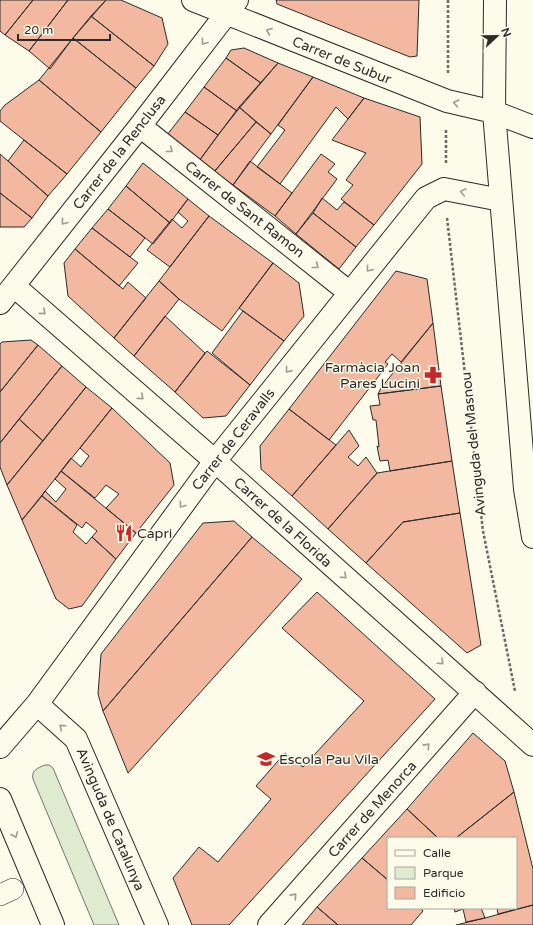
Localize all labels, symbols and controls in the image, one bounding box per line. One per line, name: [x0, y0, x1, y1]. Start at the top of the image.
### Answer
scale bar: [18, 16, 110, 42]
north arrow: [477, 16, 517, 56]
text: 20 m: [24, 23, 53, 37]
text: N: [498, 26, 513, 39]
one-way arrow: [266, 28, 273, 36]
street label: Carrer de Subur: [290, 33, 394, 88]
one-way arrow: [202, 37, 209, 44]
street label: Carrer de la Renclusa: [69, 92, 169, 213]
one-way arrow: [453, 100, 459, 108]
one-way arrow: [166, 145, 173, 152]
street label: Carrer de Sant Ramon: [182, 157, 308, 261]
one-way arrow: [460, 189, 466, 197]
one-way arrow: [62, 217, 69, 224]
one-way arrow: [312, 261, 319, 268]
one-way arrow: [367, 264, 374, 271]
one-way arrow: [39, 307, 46, 314]
place label: Farmàcia Joan Pares Lucini: [325, 359, 420, 392]
one-way arrow: [286, 365, 293, 372]
pharmacy icon: Farmàcia Joan Pares Lucini: [423, 365, 443, 385]
street label: Avinguda del Masnou: [457, 371, 490, 517]
street label: Carrer de Ceravalls: [188, 385, 279, 494]
one-way arrow: [137, 392, 144, 399]
street label: Carrer de la Florida: [230, 474, 335, 571]
one-way arrow: [180, 501, 187, 508]
restaurant icon: Capri: [114, 523, 134, 543]
place label: Capri: [137, 525, 172, 542]
one-way arrow: [339, 571, 347, 578]
one-way arrow: [436, 657, 444, 665]
one-way arrow: [59, 724, 67, 732]
one-way arrow: [422, 743, 430, 751]
street label: Avinguda de Catalunya: [73, 745, 148, 893]
school or university icon: Escola Pau Vila: [256, 749, 276, 769]
place label: Escola Pau Vila: [279, 751, 379, 768]
street label: Carrer de Menorca: [324, 757, 420, 861]
one-way arrow: [10, 830, 18, 838]
legend: [387, 837, 517, 909]
text: Calle: [423, 846, 451, 860]
text: Parque: [423, 866, 464, 880]
text: Edificio: [423, 886, 465, 900]
one-way arrow: [290, 893, 297, 901]

